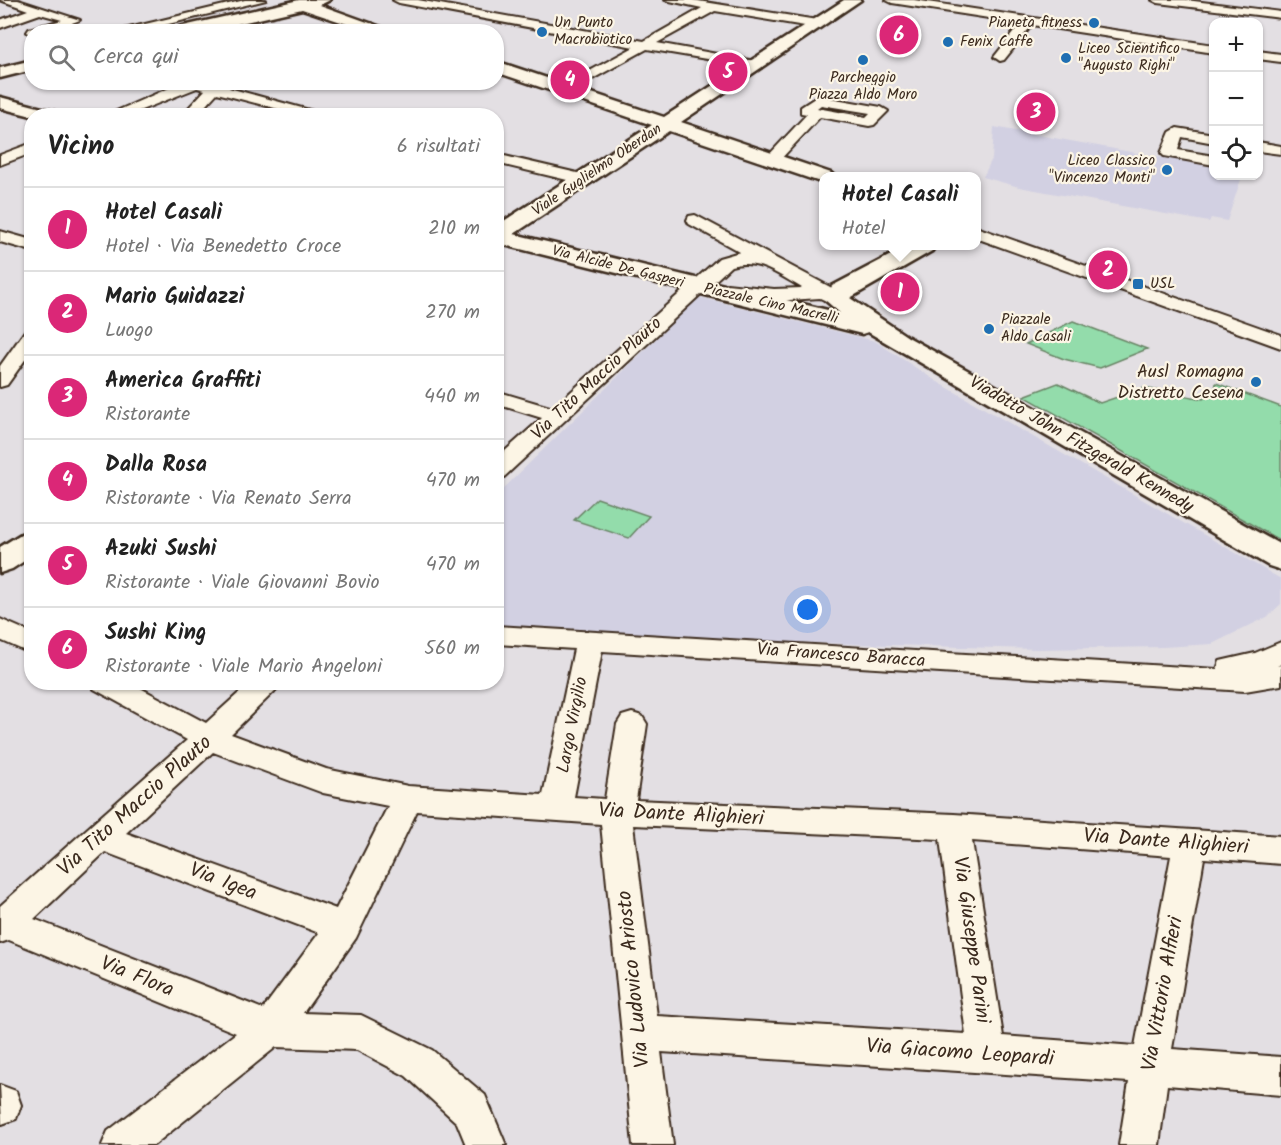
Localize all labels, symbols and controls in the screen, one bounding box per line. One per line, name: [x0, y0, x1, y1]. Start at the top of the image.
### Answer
place label: Un Punto Macrobiotico: [554, 11, 633, 52]
place label: Pianeta fitness: [988, 11, 1083, 35]
pin: 6: [880, 12, 918, 57]
marker: Pianeta fitness: [1087, 16, 1101, 30]
map controls: [1209, 18, 1263, 180]
button: +: [1209, 18, 1263, 72]
search box: [24, 24, 504, 90]
marker: Un Punto Macrobiotico: [535, 25, 549, 39]
place label: Fenix Caffe: [960, 30, 1033, 54]
marker: Fenix Caffe: [941, 35, 955, 49]
place label: Liceo Scientifico "Augusto Righi": [1078, 37, 1180, 78]
text: Cerca qui: [93, 40, 179, 75]
icon: search: [45, 41, 78, 74]
pin: 5: [708, 50, 748, 94]
marker: Liceo Scientifico "Augusto Righi": [1059, 51, 1073, 65]
marker: Parcheggio Piazza Aldo Moro: [856, 53, 870, 67]
pin: 4: [550, 58, 590, 103]
place label: Parcheggio Piazza Aldo Moro: [809, 66, 917, 107]
button: −: [1209, 72, 1263, 126]
pin: 3: [1016, 90, 1056, 134]
street label: Viale Guglielmo Oberdan: [527, 117, 667, 223]
text: Vicino: [48, 126, 114, 168]
button: locate: [1209, 126, 1263, 180]
text: 6 risultati: [397, 131, 480, 163]
place label: Liceo Classico "Vincenzo Monti": [1049, 149, 1155, 190]
marker: Liceo Classico "Vincenzo Monti": [1160, 163, 1174, 177]
popup: [819, 172, 981, 250]
text: Hotel Casali: [841, 178, 959, 213]
text: Hotel Casali: [105, 196, 222, 231]
text: 1: [64, 213, 71, 245]
text: 210 m: [428, 213, 480, 245]
text: Hotel: [841, 213, 886, 245]
text: Hotel · Via Benedetto Croce: [105, 231, 341, 263]
street label: Via Alcide De Gasperi: [549, 239, 688, 295]
pin: 2: [1088, 248, 1128, 292]
pin: 1: [880, 270, 920, 314]
place label: USL: [1150, 272, 1175, 296]
street label: Piazzale Cino Macrelli: [702, 277, 842, 331]
marker: USL: [1131, 277, 1145, 291]
text: Mario Guidazzi: [105, 280, 245, 315]
text: 2: [62, 297, 73, 329]
text: 270 m: [425, 297, 480, 329]
place label: Piazzale Aldo Casali: [1001, 308, 1072, 349]
street label: Via Tito Maccio Plauto: [525, 310, 669, 448]
text: Luogo: [105, 315, 153, 347]
marker: Piazzale Aldo Casali: [982, 322, 996, 336]
place label: Ausl Romagna Distretto Cesena: [1117, 358, 1244, 408]
text: America Graffiti: [105, 364, 261, 399]
street label: Viadotto John Fitzgerald Kennedy: [963, 369, 1199, 522]
marker: Ausl Romagna Distretto Cesena: [1249, 375, 1263, 389]
text: 3: [62, 381, 73, 413]
text: 440 m: [424, 381, 480, 413]
text: Ristorante: [105, 399, 190, 431]
text: Dalla Rosa: [105, 448, 207, 483]
text: 4: [62, 465, 73, 497]
text: 470 m: [426, 465, 480, 497]
text: Ristorante · Via Renato Serra: [105, 483, 352, 515]
text: Azuki Sushi: [105, 532, 216, 567]
text: 5: [62, 549, 73, 581]
text: 470 m: [426, 549, 480, 581]
text: Ristorante · Viale Giovanni Bovio: [105, 567, 380, 599]
your location: [793, 595, 822, 624]
text: Sushi King: [105, 616, 206, 651]
text: 6: [62, 633, 73, 665]
text: 560 m: [424, 633, 480, 665]
street label: Via Francesco Baracca: [756, 636, 926, 676]
text: Ristorante · Viale Mario Angeloni: [105, 651, 382, 683]
street label: Largo Virgilio: [549, 674, 597, 776]
street label: Via Tito Maccio Plauto: [50, 727, 220, 885]
street label: Via Dante Alighieri: [597, 794, 766, 836]
street label: Via Dante Alighieri: [1082, 820, 1251, 864]
street label: Via Igea: [184, 854, 262, 910]
street label: Via Giuseppe Parini: [943, 854, 999, 1027]
street label: Via Ludovico Ariosto: [608, 889, 660, 1069]
street label: Via Vittorio Alfieri: [1133, 913, 1193, 1074]
street label: Via Flora: [95, 947, 179, 1007]
street label: Via Giacomo Leopardi: [865, 1030, 1056, 1076]

